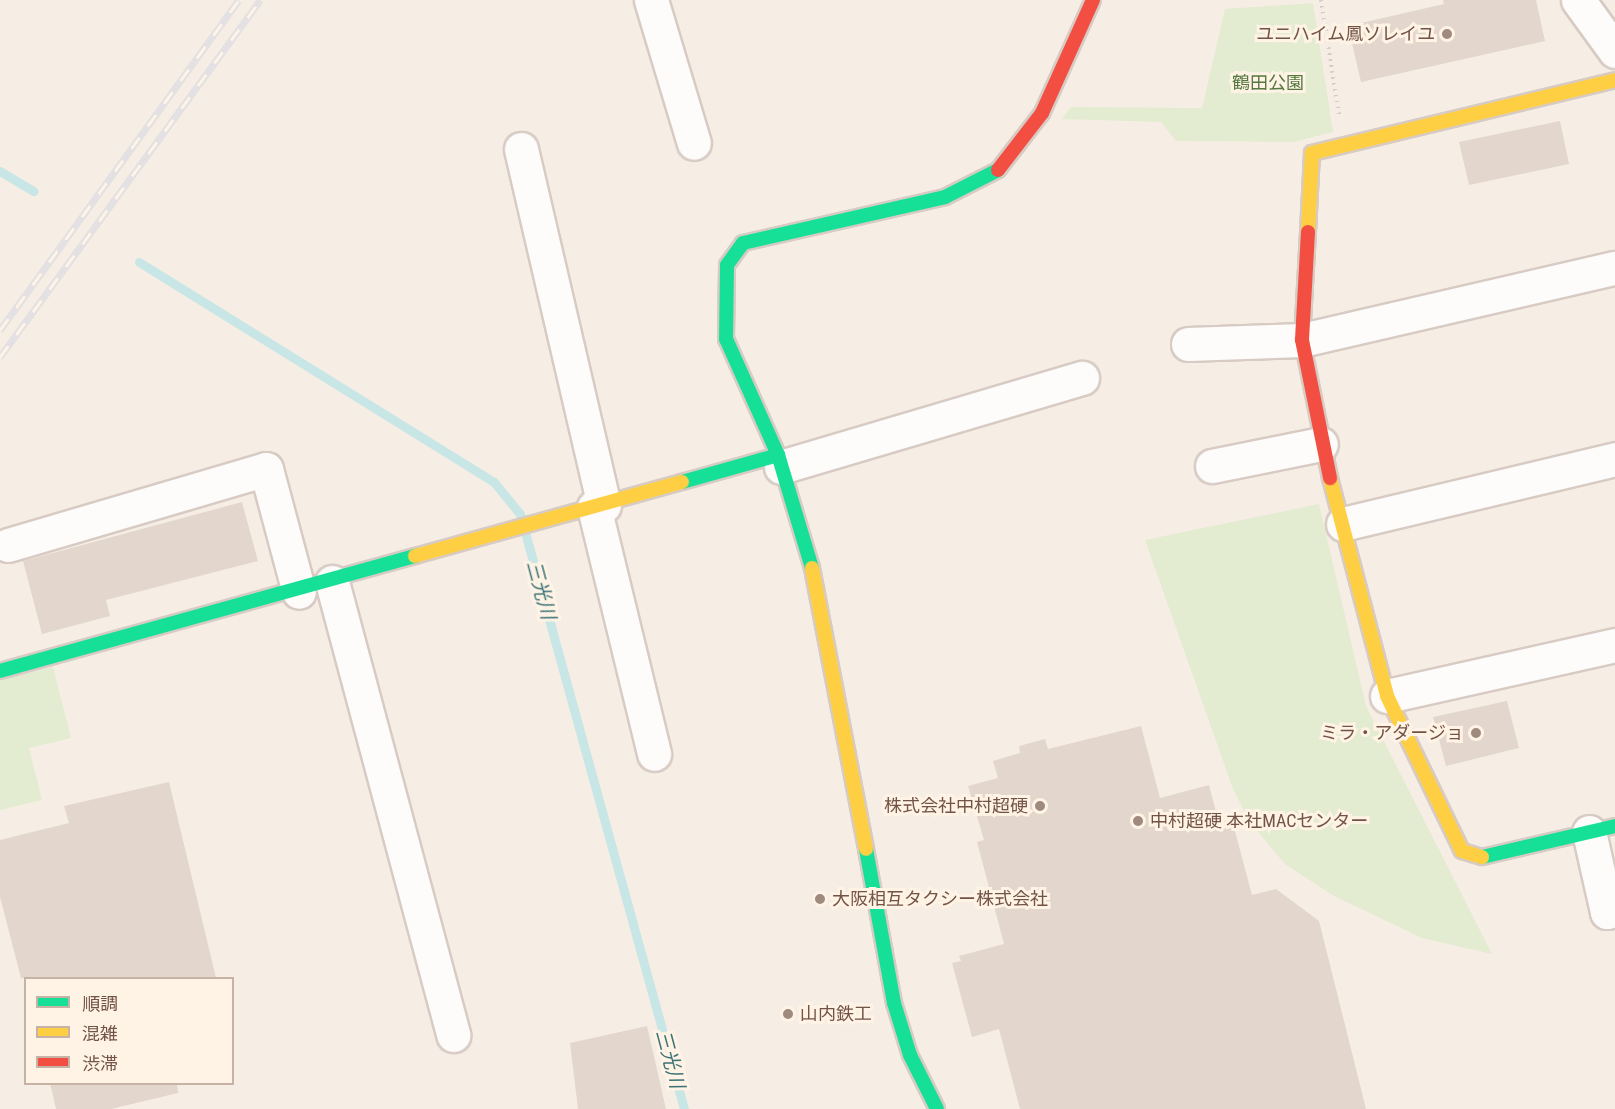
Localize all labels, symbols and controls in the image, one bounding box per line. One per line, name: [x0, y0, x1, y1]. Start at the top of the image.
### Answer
place label: ユニハイム鳳ソレイユ: [1255, 23, 1435, 45]
marker: ユニハイム鳳ソレイユ: [1440, 27, 1454, 41]
park label: 鶴田公園: [1232, 72, 1304, 94]
water label: 三光川: [522, 558, 560, 622]
place label: ミラ・アダージョ: [1320, 722, 1464, 744]
marker: ミラ・アダージョ: [1469, 726, 1483, 740]
place label: 株式会社中村超硬: [884, 795, 1028, 817]
marker: 株式会社中村超硬: [1033, 799, 1047, 813]
place label: 中村超硬 本社MACセンター: [1150, 810, 1368, 832]
marker: 中村超硬 本社MACセンター: [1131, 814, 1145, 828]
place label: 大阪相互タクシー株式会社: [832, 888, 1048, 910]
marker: 大阪相互タクシー株式会社: [813, 892, 827, 906]
legend: [24, 977, 234, 1085]
text: 順調: [82, 993, 118, 1014]
place label: 山内鉄工: [800, 1003, 872, 1025]
marker: 山内鉄工: [781, 1007, 795, 1021]
text: 混雑: [82, 1023, 118, 1044]
water label: 三光川: [651, 1027, 689, 1091]
text: 渋滞: [82, 1053, 118, 1074]

